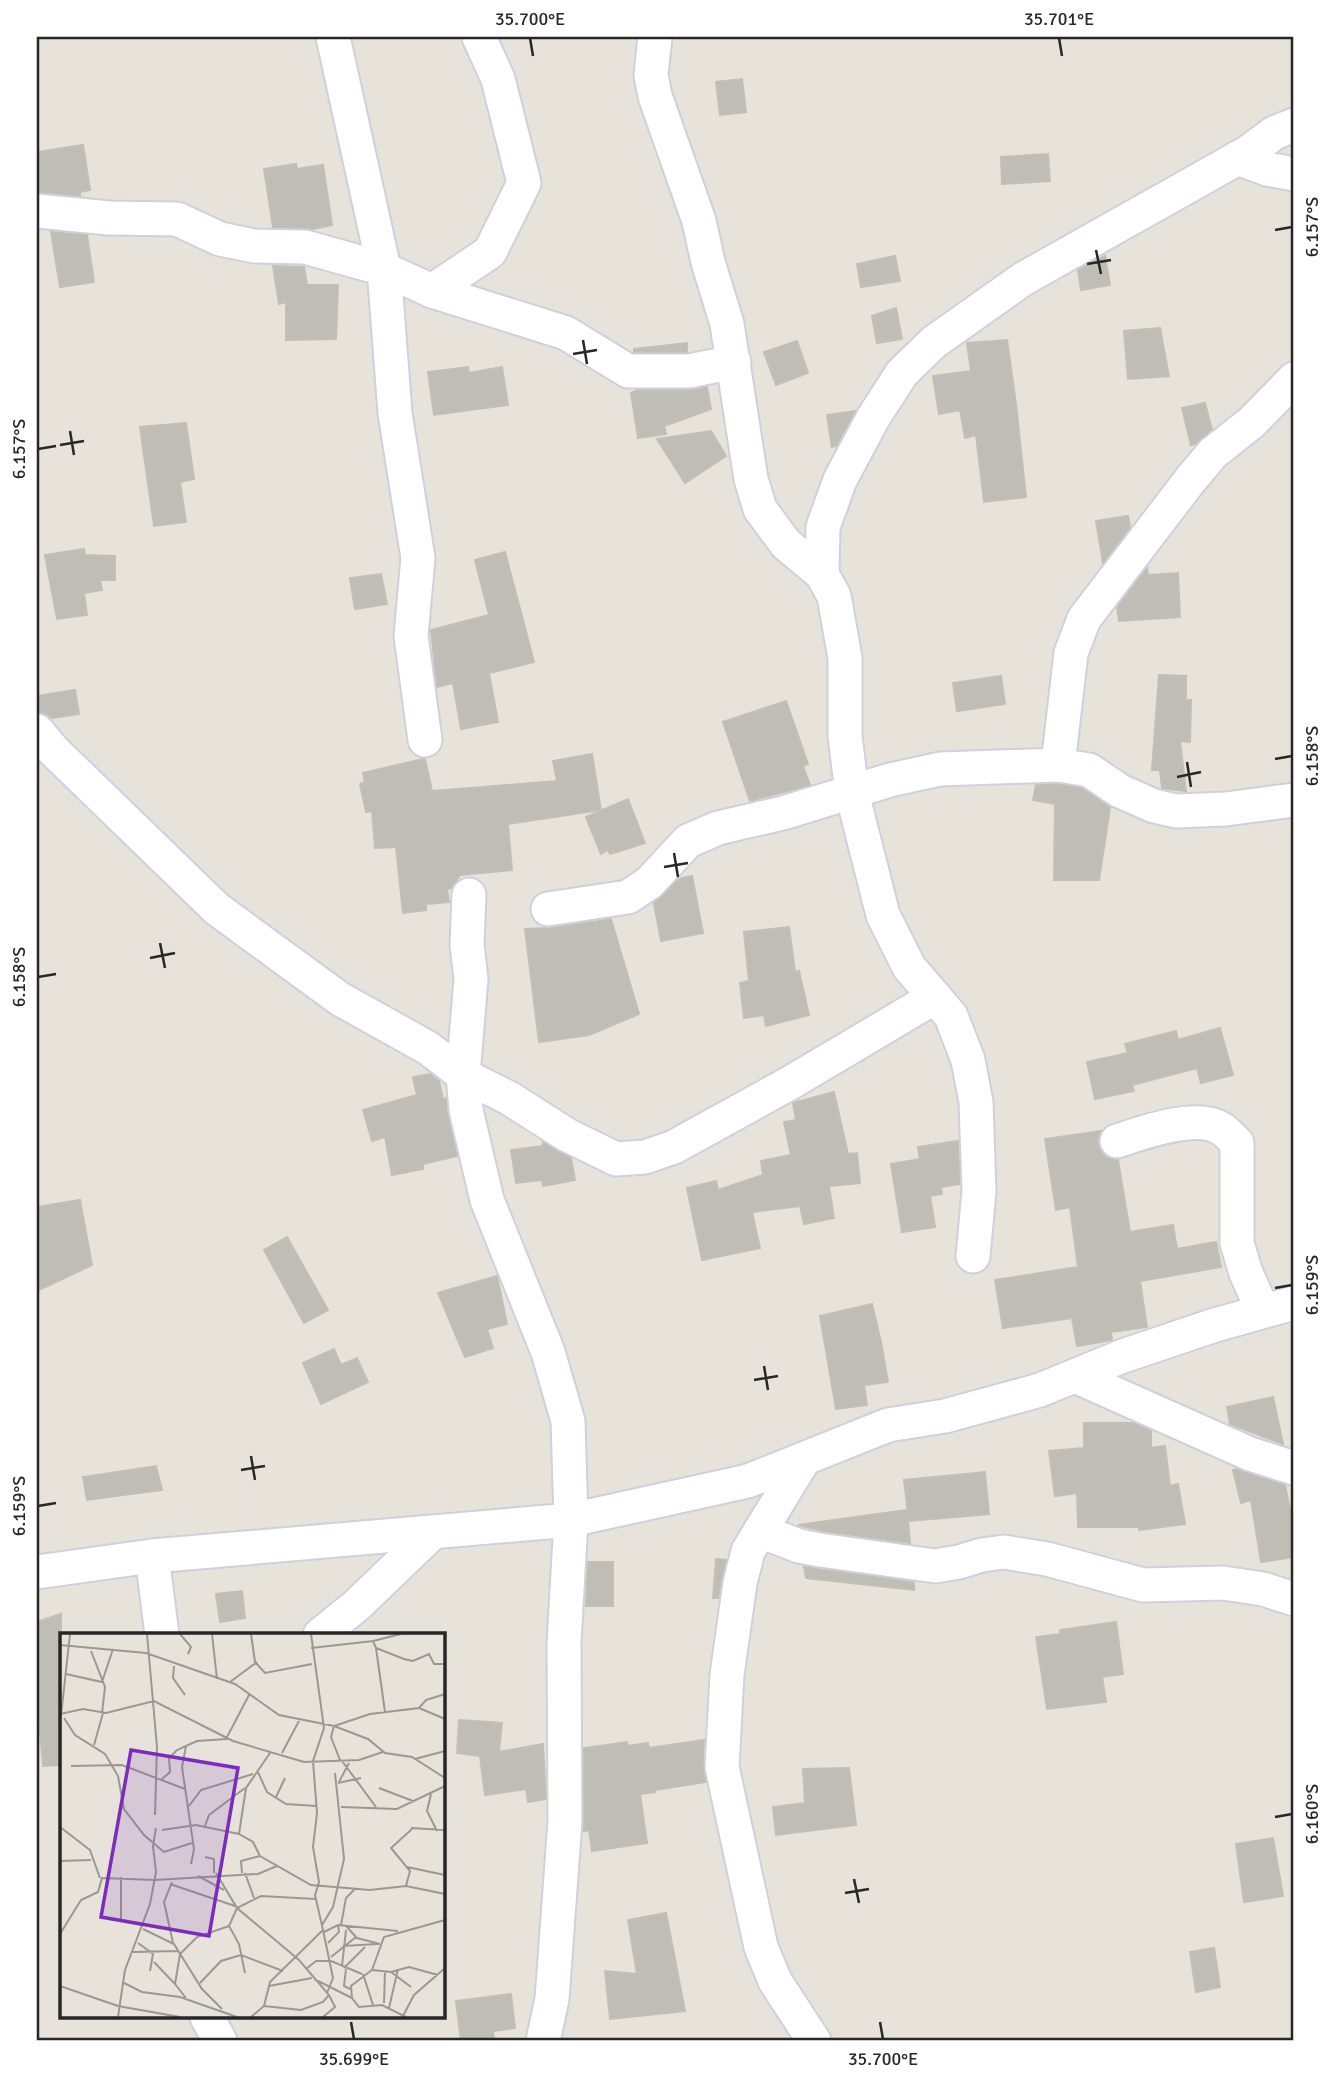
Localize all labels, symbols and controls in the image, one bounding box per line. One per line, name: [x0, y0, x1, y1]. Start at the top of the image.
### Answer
text: 35.700°E: [495, 8, 565, 30]
text: 35.701°E: [1024, 8, 1094, 30]
text: 6.157°S: [1301, 197, 1323, 257]
text: 6.157°S: [8, 419, 30, 479]
text: 6.158°S: [1301, 726, 1323, 786]
text: 6.158°S: [8, 947, 30, 1007]
text: 6.159°S: [1301, 1255, 1323, 1315]
text: 6.159°S: [8, 1476, 30, 1536]
inset map: [60, 1633, 444, 2018]
text: 6.160°S: [1301, 1784, 1323, 1844]
text: 35.699°E: [319, 2048, 389, 2070]
text: 35.700°E: [848, 2048, 918, 2070]

